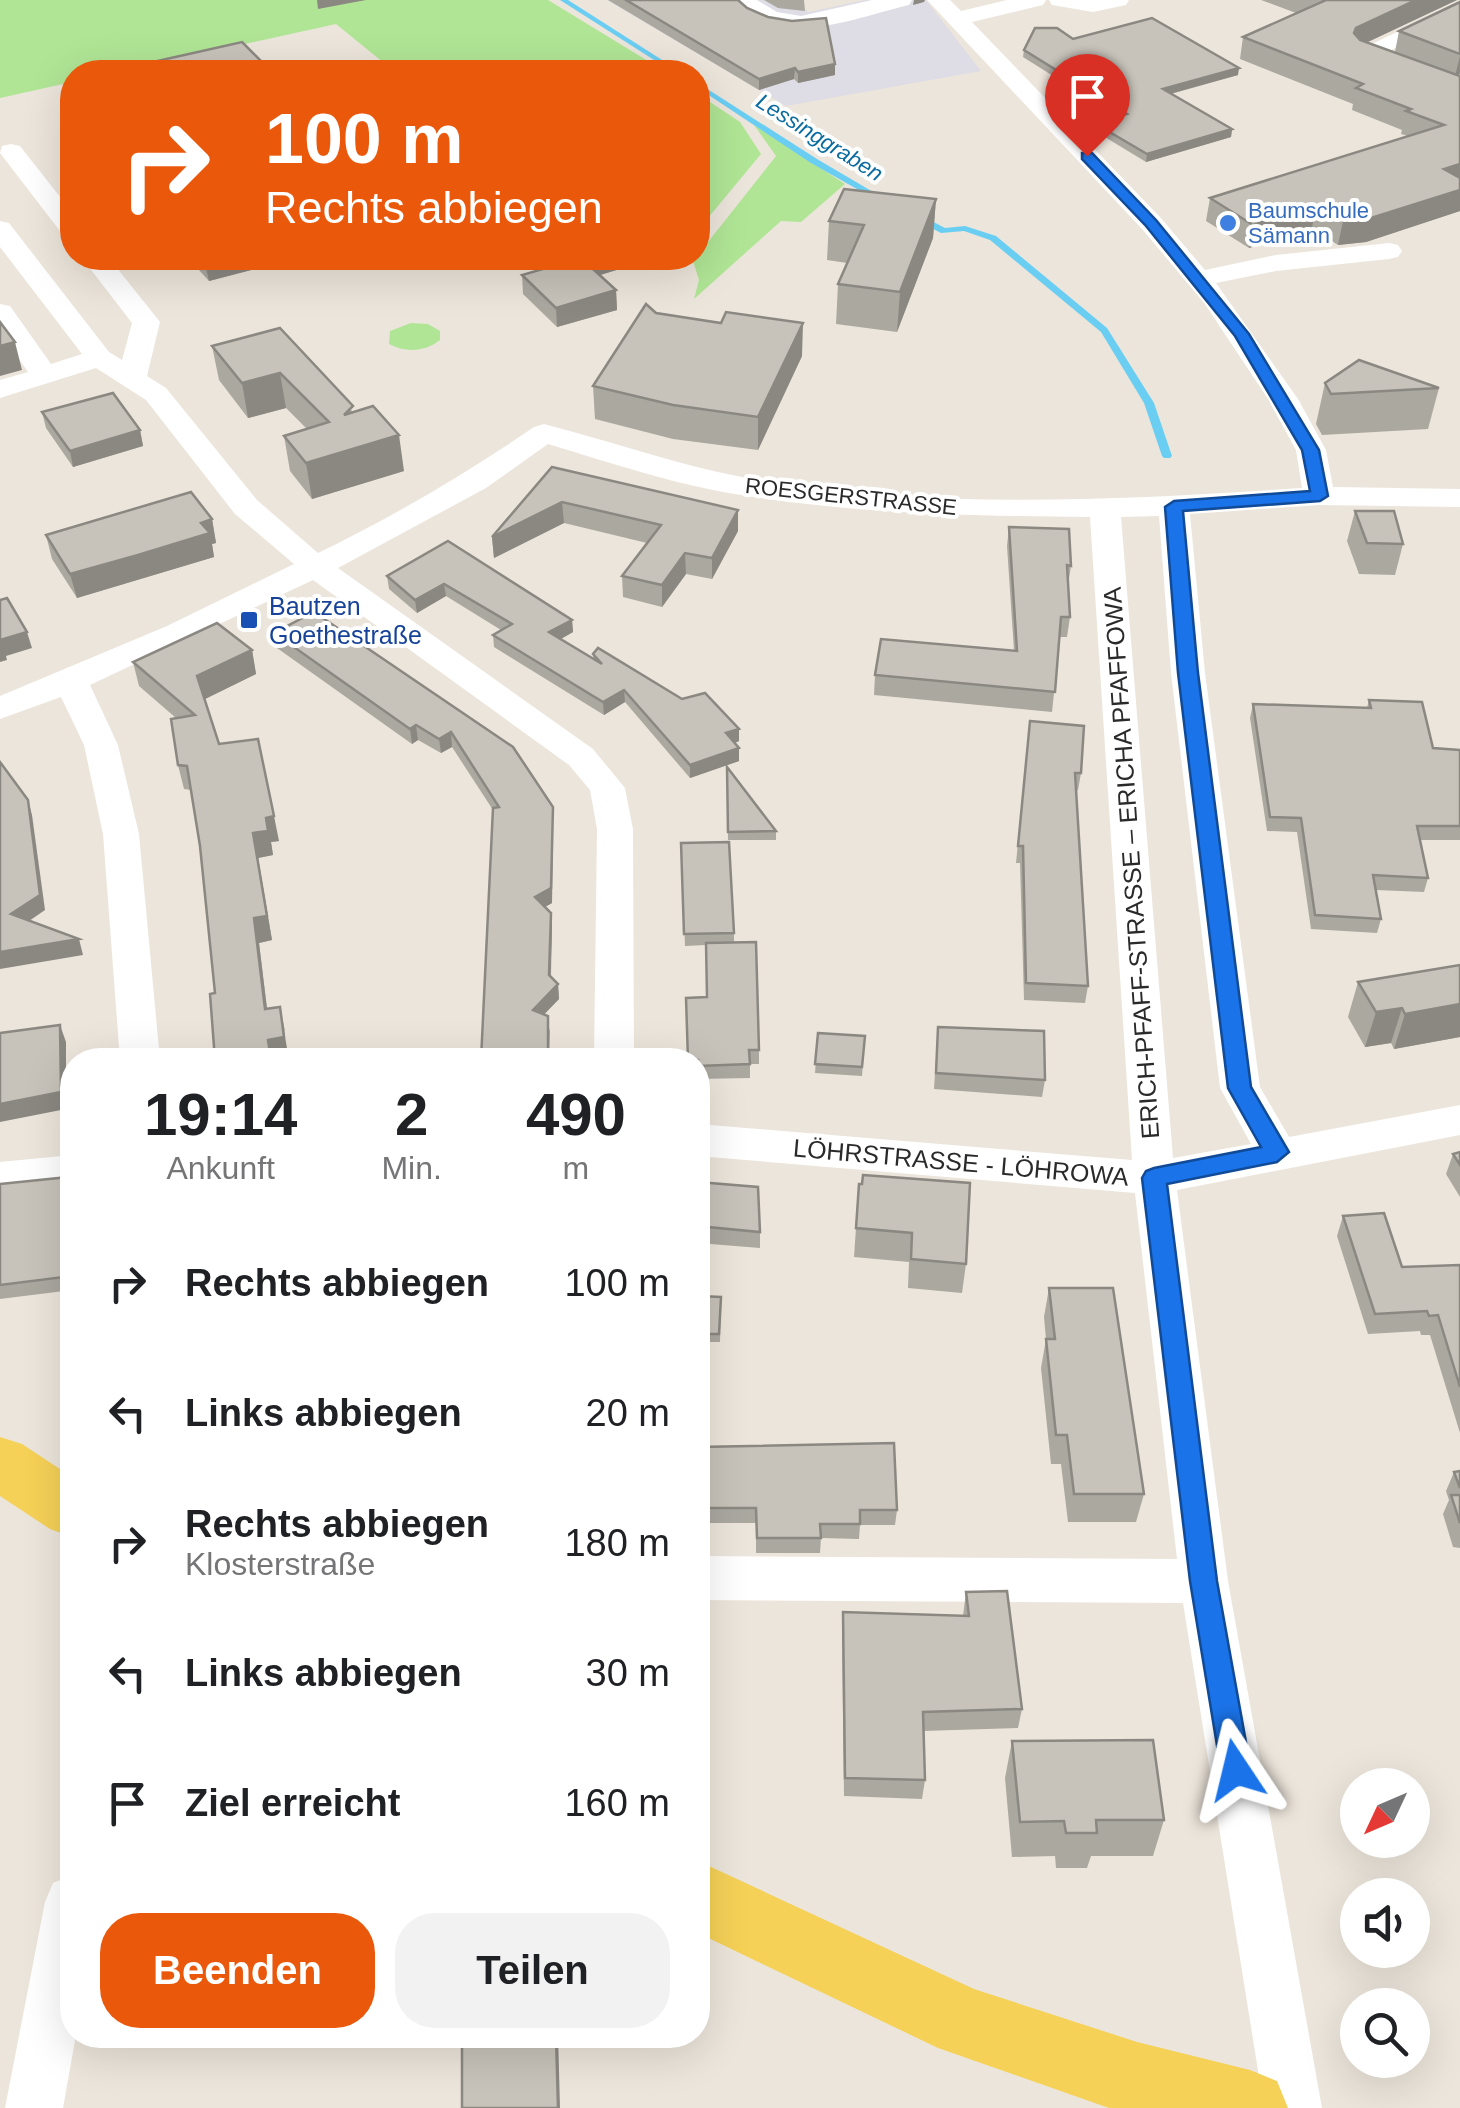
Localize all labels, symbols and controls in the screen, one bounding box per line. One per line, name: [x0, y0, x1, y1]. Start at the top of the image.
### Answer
pin: [1045, 54, 1130, 157]
icon: arrive: [1060, 69, 1115, 124]
water label: Lessinggraben: [752, 89, 888, 186]
icon: right: [100, 100, 230, 230]
text: 100 m: [265, 100, 463, 178]
text: Rechts abbiegen: [265, 182, 603, 233]
place label: Baumschule Sämann: [1248, 198, 1369, 248]
marker: Baumschule Sämann: [1217, 212, 1239, 234]
street label: ROESGERSTRASSE: [744, 473, 958, 520]
street label: ERICH-PFAFF-STRASSE – ERICHA PFAFFOWA: [1098, 586, 1164, 1140]
place label: Bautzen Goethestraße: [269, 592, 422, 649]
marker: Bautzen Goethestraße: [238, 609, 260, 631]
text: 19:14: [144, 1081, 297, 1148]
text: 2: [395, 1081, 428, 1148]
text: 490: [526, 1081, 626, 1148]
street label: LÖHRSTRASSE - LÖHROWA: [792, 1133, 1130, 1191]
text: Ankunft: [166, 1150, 275, 1186]
text: Min.: [381, 1150, 442, 1186]
text: m: [563, 1150, 589, 1186]
icon: right: [100, 1256, 155, 1311]
text: Rechts abbiegen: [185, 1262, 489, 1304]
text: 100 m: [564, 1262, 670, 1304]
icon: left: [100, 1386, 155, 1441]
text: Links abbiegen: [185, 1392, 462, 1434]
text: 20 m: [586, 1392, 670, 1434]
text: Rechts abbiegen: [185, 1503, 489, 1545]
icon: right: [100, 1516, 155, 1571]
text: 180 m: [564, 1522, 670, 1564]
text: Klosterstraße: [185, 1546, 375, 1582]
icon: left: [100, 1646, 155, 1701]
text: Links abbiegen: [185, 1652, 462, 1694]
text: 30 m: [586, 1652, 670, 1694]
position arrow: [1184, 1718, 1288, 1822]
north arrow: [1340, 1768, 1430, 1858]
map controls: [1340, 1768, 1430, 2078]
icon: arrive: [100, 1776, 155, 1831]
text: Ziel erreicht: [185, 1782, 400, 1824]
text: 160 m: [564, 1782, 670, 1824]
button: sound: [1340, 1878, 1430, 1968]
button: Beenden: [100, 1913, 375, 2028]
button: Teilen: [395, 1913, 670, 2028]
button: search: [1340, 1988, 1430, 2078]

